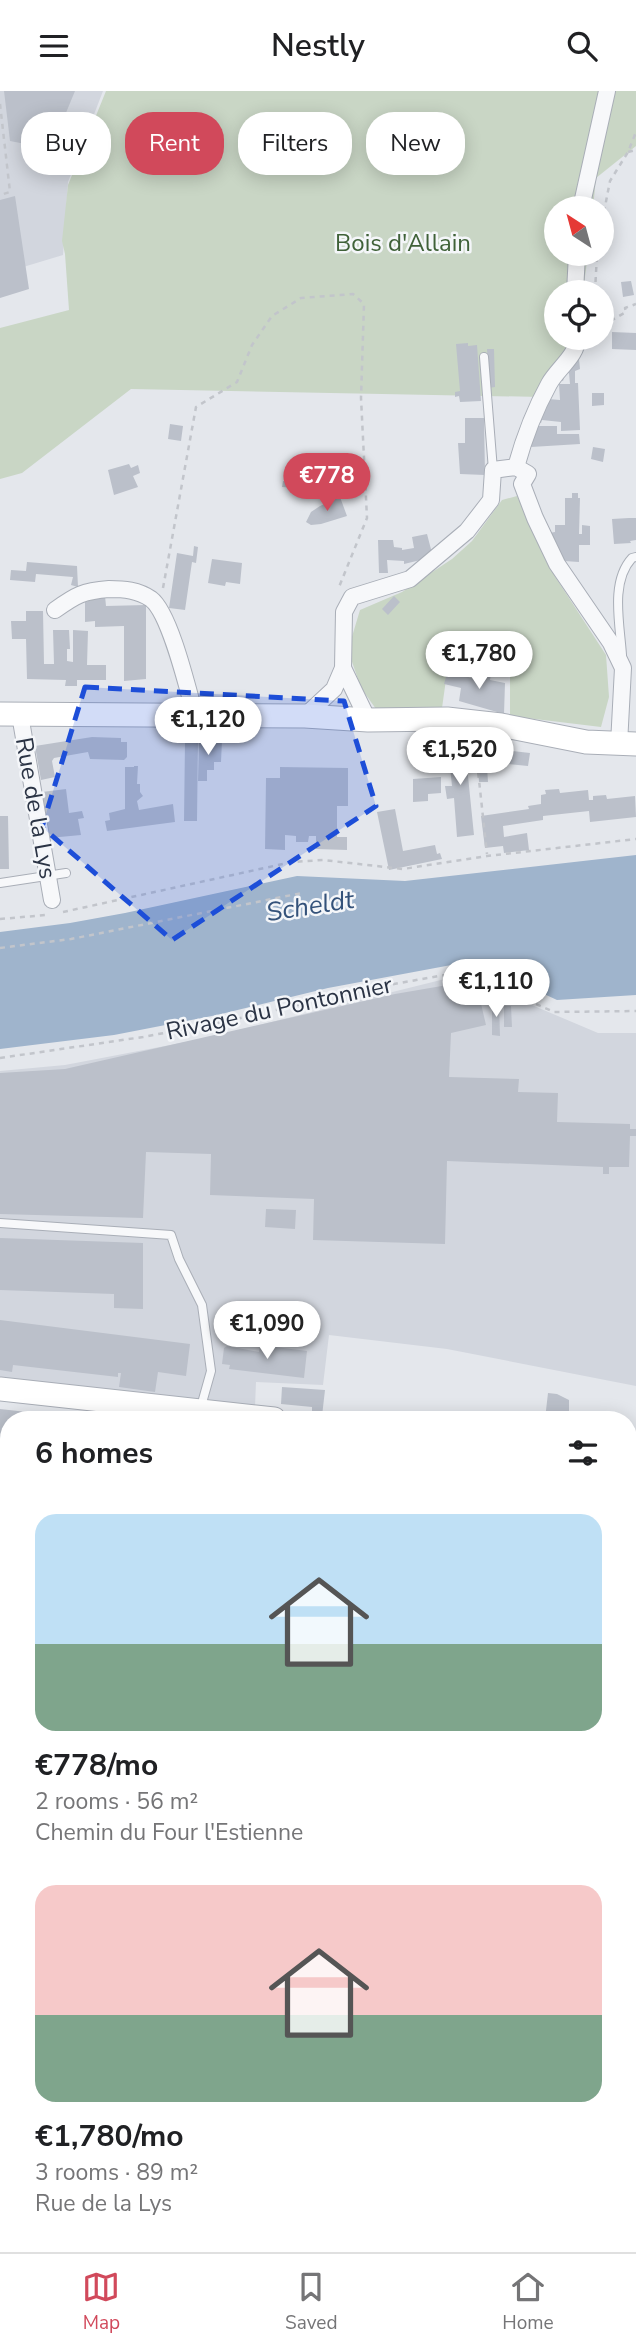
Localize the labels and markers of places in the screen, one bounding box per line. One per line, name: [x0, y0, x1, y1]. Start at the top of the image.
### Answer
pin: €778: [286, 453, 368, 513]
pin: €1,780: [422, 631, 536, 691]
pin: €1,120: [151, 697, 265, 757]
pin: €1,520: [403, 727, 517, 787]
pin: €1,110: [439, 960, 553, 1019]
pin: €1,090: [210, 1301, 324, 1361]

